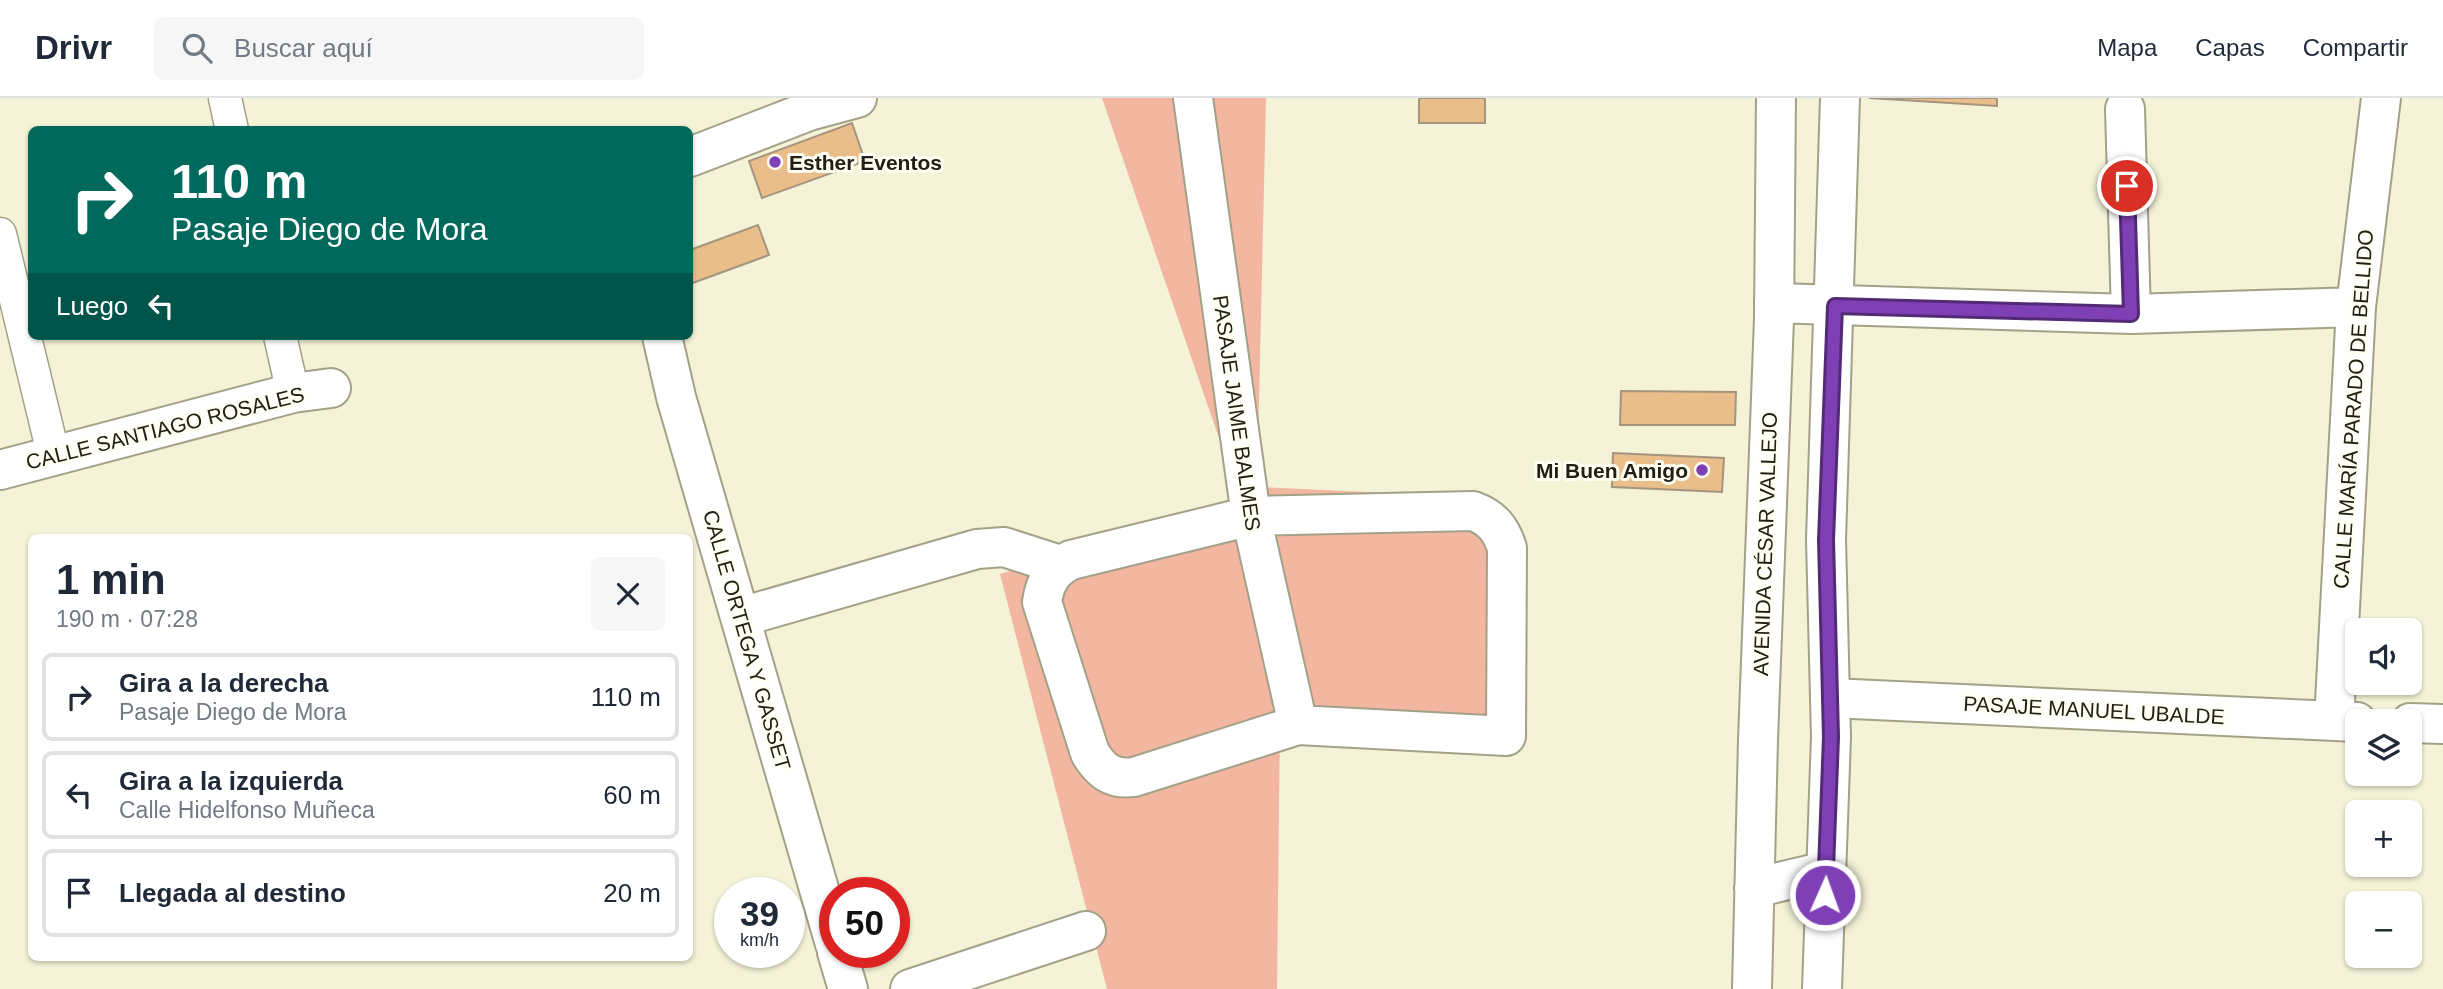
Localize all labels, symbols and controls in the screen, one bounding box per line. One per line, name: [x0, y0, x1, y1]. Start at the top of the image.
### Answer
search box: [154, 17, 644, 80]
text: Drivr: [35, 29, 112, 66]
icon: search: [178, 29, 216, 67]
text: Buscar aquí: [234, 33, 373, 63]
text: Mapa: [2097, 34, 2157, 61]
text: Capas: [2195, 34, 2265, 61]
text: Compartir: [2303, 34, 2408, 61]
place label: Esther Eventos: [789, 151, 942, 174]
icon: right: [56, 154, 147, 245]
text: 110 m: [171, 154, 307, 208]
marker: Esther Eventos: [767, 154, 783, 170]
pin: [2097, 156, 2157, 216]
icon: arrive: [2108, 167, 2146, 205]
text: Pasaje Diego de Mora: [171, 211, 488, 247]
street label: CALLE MARÍA PARADO DE BELLIDO: [2329, 229, 2377, 589]
icon: left: [142, 287, 180, 325]
text: Luego: [56, 291, 128, 321]
street label: PASAJE JAIME BALMES: [1209, 294, 1265, 532]
street label: CALLE SANTIAGO ROSALES: [23, 382, 307, 474]
street label: AVENIDA CÉSAR VALLEJO: [1749, 412, 1781, 676]
place label: Mi Buen Amigo: [1536, 459, 1688, 482]
marker: Mi Buen Amigo: [1694, 462, 1710, 478]
street label: CALLE ORTEGA Y GASSET: [699, 507, 795, 773]
text: 1 min: [56, 556, 166, 603]
button: close: [591, 557, 665, 631]
text: 190 m · 07:28: [56, 606, 198, 632]
map controls: [2345, 618, 2422, 968]
button: sound: [2345, 618, 2422, 695]
text: Gira a la derecha: [119, 668, 329, 698]
icon: right: [60, 678, 98, 716]
text: 110 m: [591, 682, 661, 712]
street label: PASAJE MANUEL UBALDE: [1963, 692, 2225, 728]
text: Pasaje Diego de Mora: [119, 699, 347, 725]
button: layers: [2345, 709, 2422, 786]
text: Gira a la izquierda: [119, 766, 343, 796]
icon: left: [60, 776, 98, 814]
text: 60 m: [603, 780, 661, 810]
text: Calle Hidelfonso Muñeca: [119, 797, 375, 823]
button: +: [2345, 800, 2422, 877]
position arrow: [1788, 858, 1862, 932]
icon: arrive: [60, 874, 98, 912]
speed limit sign: 50: [819, 877, 910, 968]
text: Llegada al destino: [119, 878, 346, 908]
text: 20 m: [603, 878, 661, 908]
button: −: [2345, 891, 2422, 968]
text: 39: [740, 894, 779, 933]
text: km/h: [740, 930, 779, 950]

